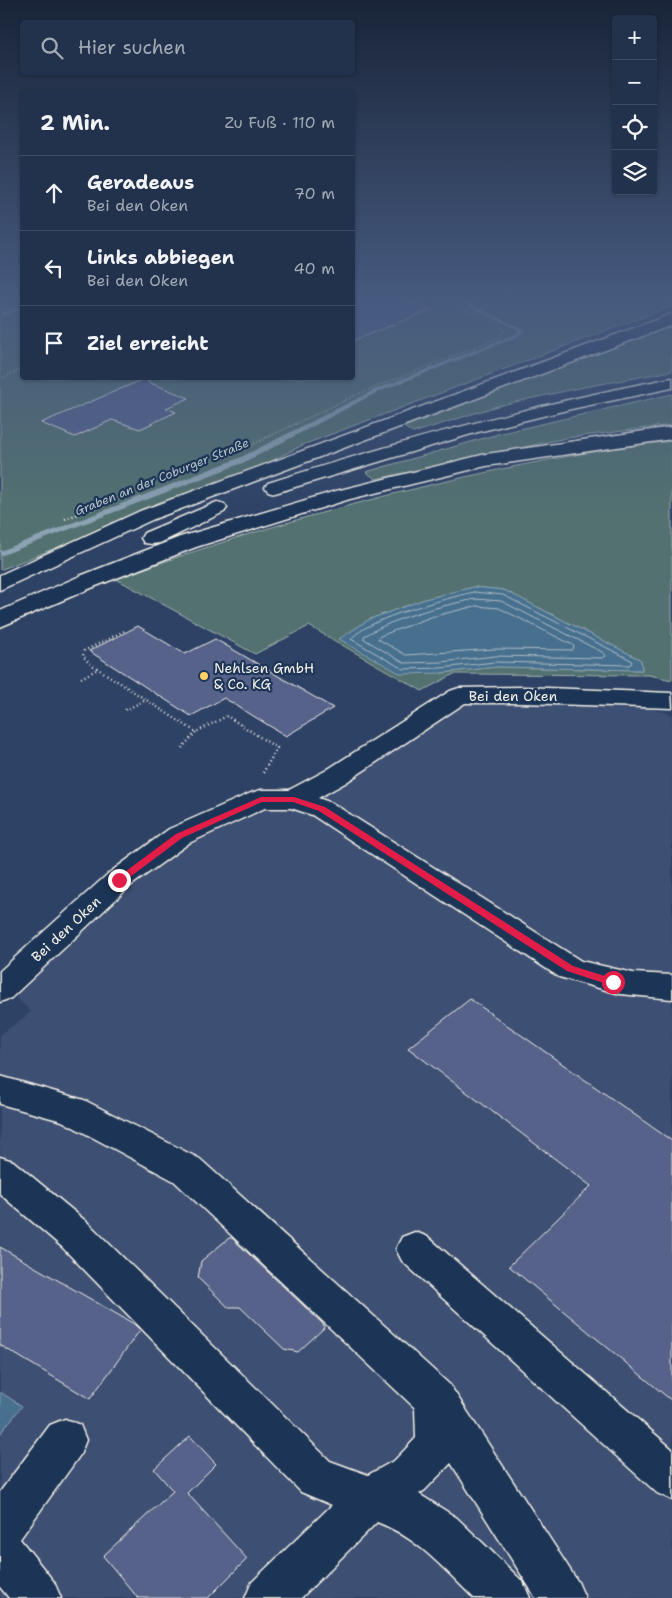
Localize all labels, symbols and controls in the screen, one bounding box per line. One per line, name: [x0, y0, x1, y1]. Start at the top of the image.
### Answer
map controls: [612, 15, 657, 195]
button: +: [612, 15, 657, 60]
search box: [20, 20, 355, 75]
icon: search: [38, 34, 66, 62]
text: Hier suchen: [78, 35, 186, 60]
button: −: [612, 60, 657, 105]
button: locate: [612, 105, 657, 150]
text: 2 Min.: [40, 109, 110, 137]
text: Zu Fuß · 110 m: [224, 112, 335, 133]
button: layers: [612, 150, 657, 195]
text: Geradeaus: [87, 170, 194, 195]
icon: ahead: [40, 179, 68, 207]
text: 70 m: [294, 183, 335, 204]
text: Bei den Oken: [87, 195, 188, 216]
text: Links abbiegen: [87, 245, 234, 270]
icon: left: [40, 254, 68, 282]
text: 40 m: [293, 258, 335, 279]
text: Bei den Oken: [87, 270, 188, 291]
icon: arrive: [40, 329, 68, 357]
text: Ziel erreicht: [87, 331, 208, 356]
water label: Graben an der Coburger Straße: [73, 435, 252, 519]
place label: Nehlsen GmbH & Co. KG: [214, 659, 314, 693]
marker: Nehlsen GmbH & Co. KG: [198, 670, 210, 682]
street label: Bei den Oken: [469, 687, 558, 705]
route end: [108, 869, 131, 892]
street label: Bei den Oken: [28, 892, 105, 966]
route start: [602, 971, 625, 994]

